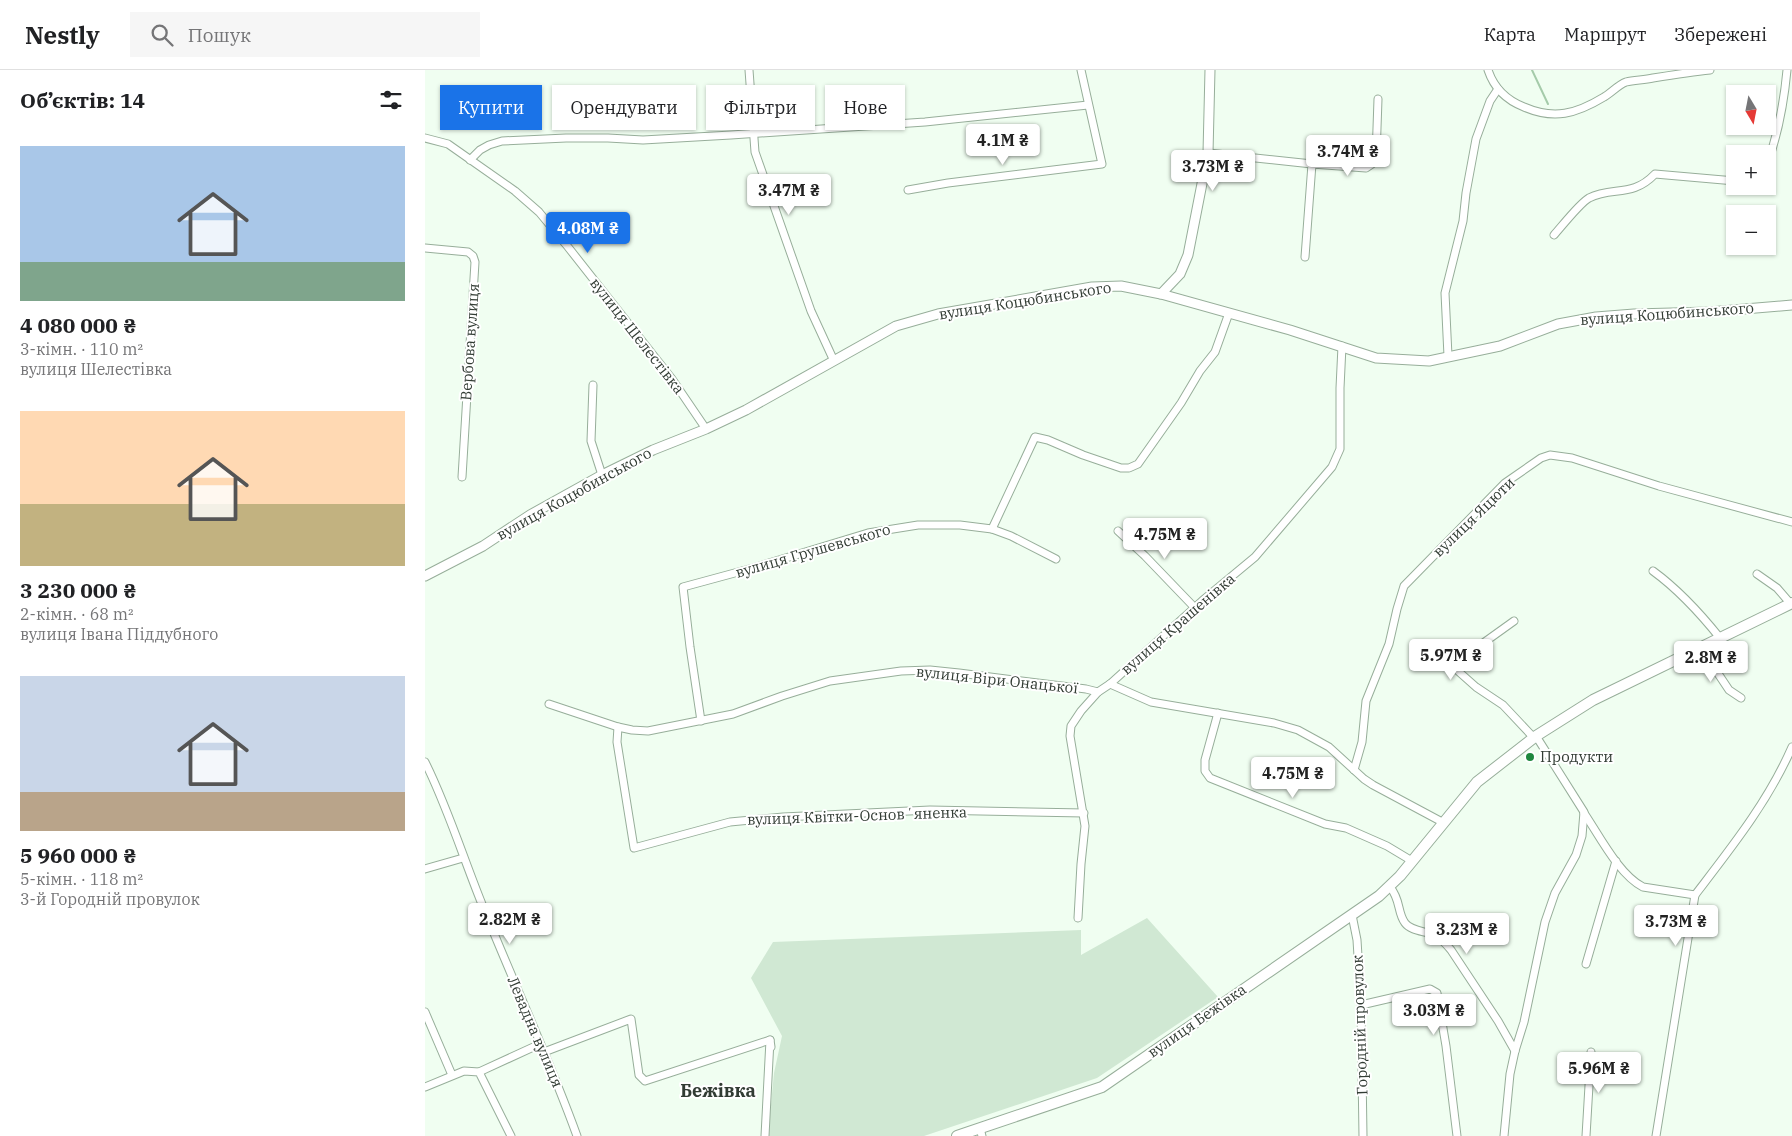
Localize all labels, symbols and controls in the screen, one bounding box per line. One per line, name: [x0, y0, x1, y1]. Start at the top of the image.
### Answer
search box: [130, 12, 480, 57]
text: Nestly: [25, 19, 100, 51]
icon: search: [148, 21, 176, 49]
text: Пошук: [188, 23, 251, 47]
text: Карта: [1484, 23, 1536, 46]
text: Маршрут: [1564, 23, 1646, 46]
text: Збережені: [1674, 23, 1767, 46]
chip: Купити: [440, 85, 542, 130]
chip: Орендувати: [552, 85, 696, 130]
chip: Фільтри: [706, 85, 815, 130]
chip: Нове: [825, 85, 905, 130]
north arrow: [1726, 85, 1776, 135]
map controls: [1726, 85, 1776, 255]
text: Об’єктів: 14: [20, 86, 145, 114]
icon: filters: [377, 86, 405, 114]
pin: 4.1M ₴: [962, 124, 1044, 166]
text: 4.1M ₴: [977, 130, 1029, 150]
pin: 3.74M ₴: [1302, 134, 1394, 177]
text: 3.74M ₴: [1317, 141, 1379, 161]
button: +: [1726, 145, 1776, 195]
pin: 3.73M ₴: [1167, 150, 1259, 192]
text: 3.73M ₴: [1182, 156, 1244, 176]
pin: 3.47M ₴: [743, 174, 835, 216]
icon: home: [168, 179, 258, 269]
text: 3.47M ₴: [758, 180, 820, 200]
button: −: [1726, 205, 1776, 255]
pin: 4.08M ₴: [542, 212, 634, 254]
text: 4.08M ₴: [557, 218, 619, 238]
street label: вулиця Шелестівка: [586, 274, 689, 398]
street label: вулиця Коцюбинського: [937, 278, 1112, 324]
street label: Вербова вулиця: [456, 283, 483, 401]
street label: вулиця Коцюбинського: [1579, 298, 1754, 329]
text: 4 080 000 ₴: [20, 311, 137, 339]
text: 3-кімн. · 110 m²: [20, 339, 143, 359]
text: вулиця Шелестівка: [20, 359, 172, 379]
street label: вулиця Коцюбинського: [493, 443, 654, 544]
icon: home: [168, 444, 258, 534]
street label: вулиця Яцюти: [1429, 473, 1519, 561]
pin: 4.75M ₴: [1119, 518, 1211, 560]
street label: вулиця Грушевського: [733, 519, 893, 582]
text: 4.75M ₴: [1134, 524, 1196, 544]
street label: вулиця Крашенівка: [1117, 569, 1239, 678]
text: 3 230 000 ₴: [20, 576, 137, 604]
text: 2-кімн. · 68 m²: [20, 604, 133, 624]
text: вулиця Івана Піддубного: [20, 624, 218, 644]
pin: 5.97M ₴: [1405, 638, 1497, 681]
pin: 2.8M ₴: [1670, 640, 1752, 683]
text: 5.97M ₴: [1420, 645, 1482, 665]
text: 2.8M ₴: [1685, 647, 1737, 667]
street label: вулиця Віри Онацької: [915, 662, 1079, 697]
icon: home: [168, 709, 258, 799]
place label: Продукти: [1540, 747, 1613, 766]
marker: Продукти: [1524, 751, 1536, 763]
pin: 4.75M ₴: [1247, 756, 1339, 799]
text: 4.75M ₴: [1262, 763, 1324, 783]
street label: вулиця Квітки-Основʼяненка: [747, 802, 967, 829]
text: 5 960 000 ₴: [20, 841, 137, 869]
text: 5-кімн. · 118 m²: [20, 869, 143, 889]
text: 3-й Городній провулок: [20, 889, 200, 909]
pin: 2.82M ₴: [464, 902, 556, 945]
pin: 3.73M ₴: [1630, 904, 1722, 947]
text: 2.82M ₴: [479, 909, 541, 929]
text: 3.73M ₴: [1645, 911, 1707, 931]
pin: 3.23M ₴: [1421, 912, 1513, 955]
text: 3.23M ₴: [1436, 919, 1498, 939]
street label: Городній провулок: [1348, 954, 1371, 1095]
street label: Левадна вулиця: [503, 973, 567, 1090]
street label: вулиця Бежівка: [1144, 980, 1250, 1062]
pin: 3.03M ₴: [1388, 994, 1480, 1036]
text: 3.03M ₴: [1403, 1000, 1465, 1020]
pin: 5.96M ₴: [1553, 1052, 1645, 1094]
text: 5.96M ₴: [1568, 1058, 1630, 1078]
district label: Бежівка: [680, 1079, 756, 1102]

